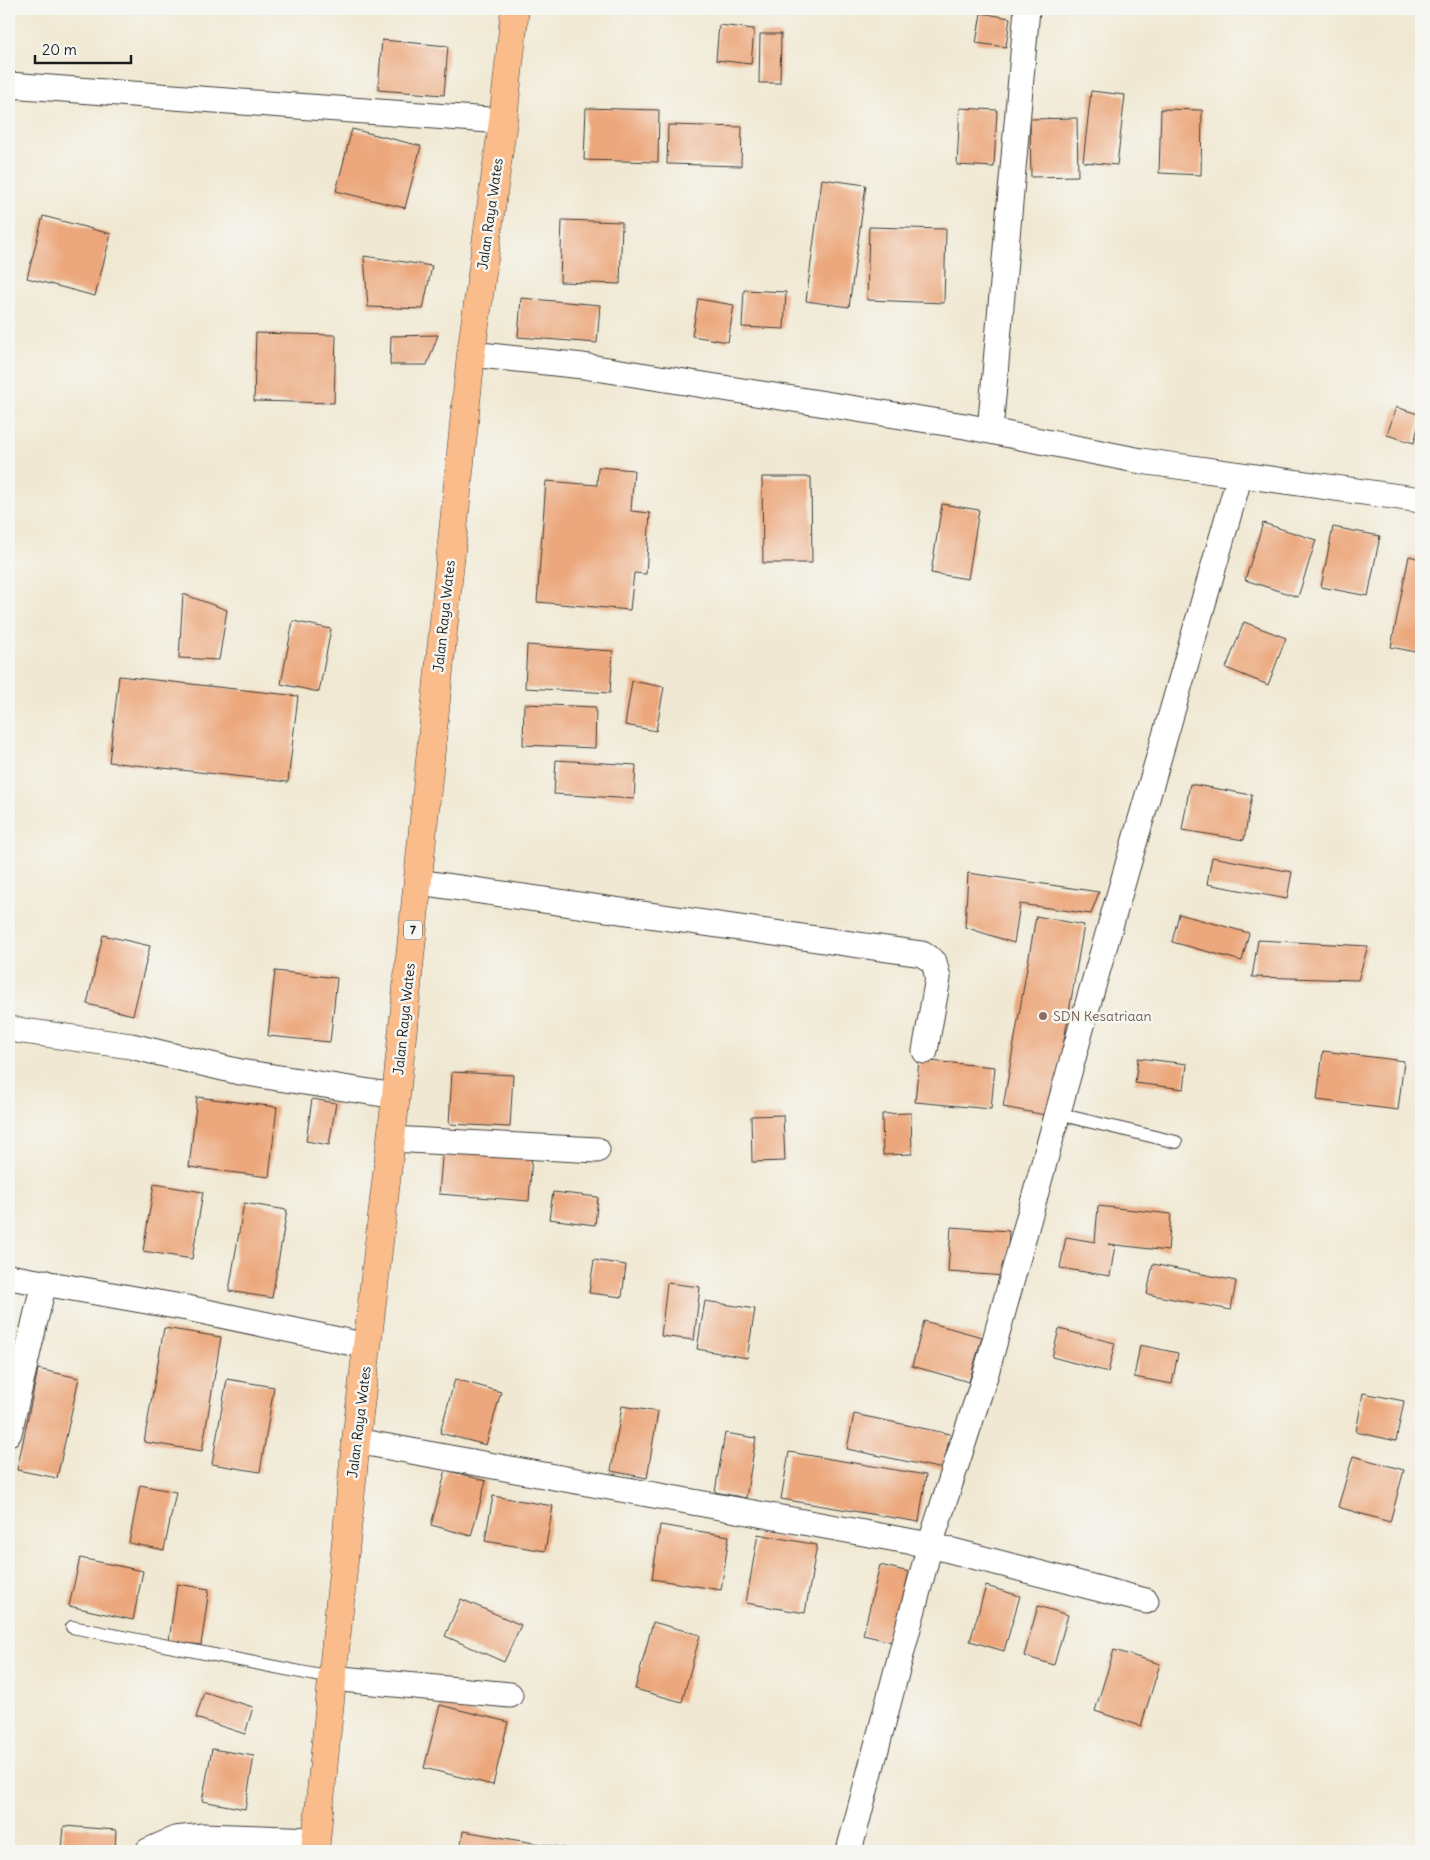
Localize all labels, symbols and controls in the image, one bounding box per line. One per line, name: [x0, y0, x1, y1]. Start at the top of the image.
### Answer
scale bar: [35, 32, 131, 64]
text: 20 m: [42, 40, 77, 59]
street label: Jalan Raya Wates: [473, 157, 507, 271]
street label: Jalan Raya Wates: [429, 559, 459, 673]
road number: 7: [404, 920, 422, 940]
street label: Jalan Raya Wates: [389, 962, 419, 1076]
place label: SDN Kesatriaan: [1053, 1007, 1152, 1025]
marker: SDN Kesatriaan: [1037, 1010, 1049, 1022]
street label: Jalan Raya Wates: [343, 1365, 375, 1479]

